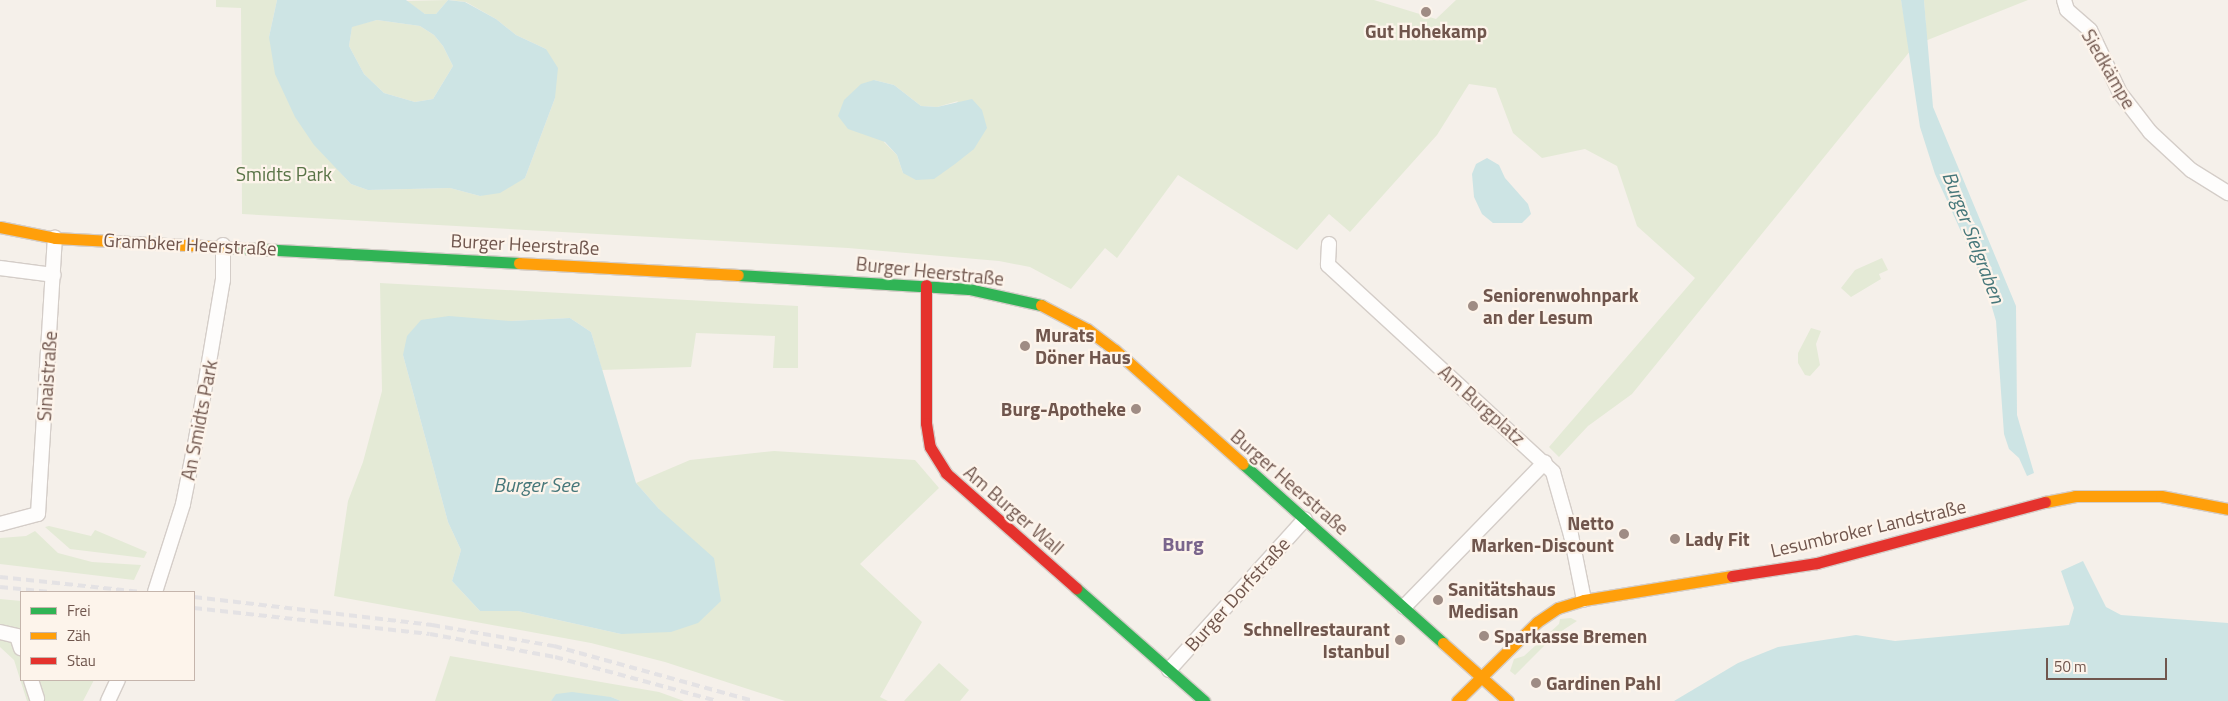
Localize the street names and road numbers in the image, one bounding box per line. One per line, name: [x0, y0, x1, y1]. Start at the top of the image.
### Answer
street label: Siedkämpe: [2077, 25, 2141, 113]
street label: Grambker Heerstraße: [103, 228, 277, 260]
street label: Burger Heerstraße: [450, 229, 600, 259]
street label: Burger Heerstraße: [855, 252, 1005, 290]
street label: Sinaistraße: [32, 330, 62, 422]
street label: An Smidts Park: [176, 358, 222, 482]
street label: Am Burgplatz: [1434, 360, 1530, 450]
street label: Burger Heerstraße: [1226, 425, 1354, 539]
street label: Am Burger Wall: [960, 461, 1068, 559]
street label: Lesumbroker Landstraße: [1768, 494, 1968, 562]
street label: Burger Dorfstraße: [1180, 532, 1294, 656]

